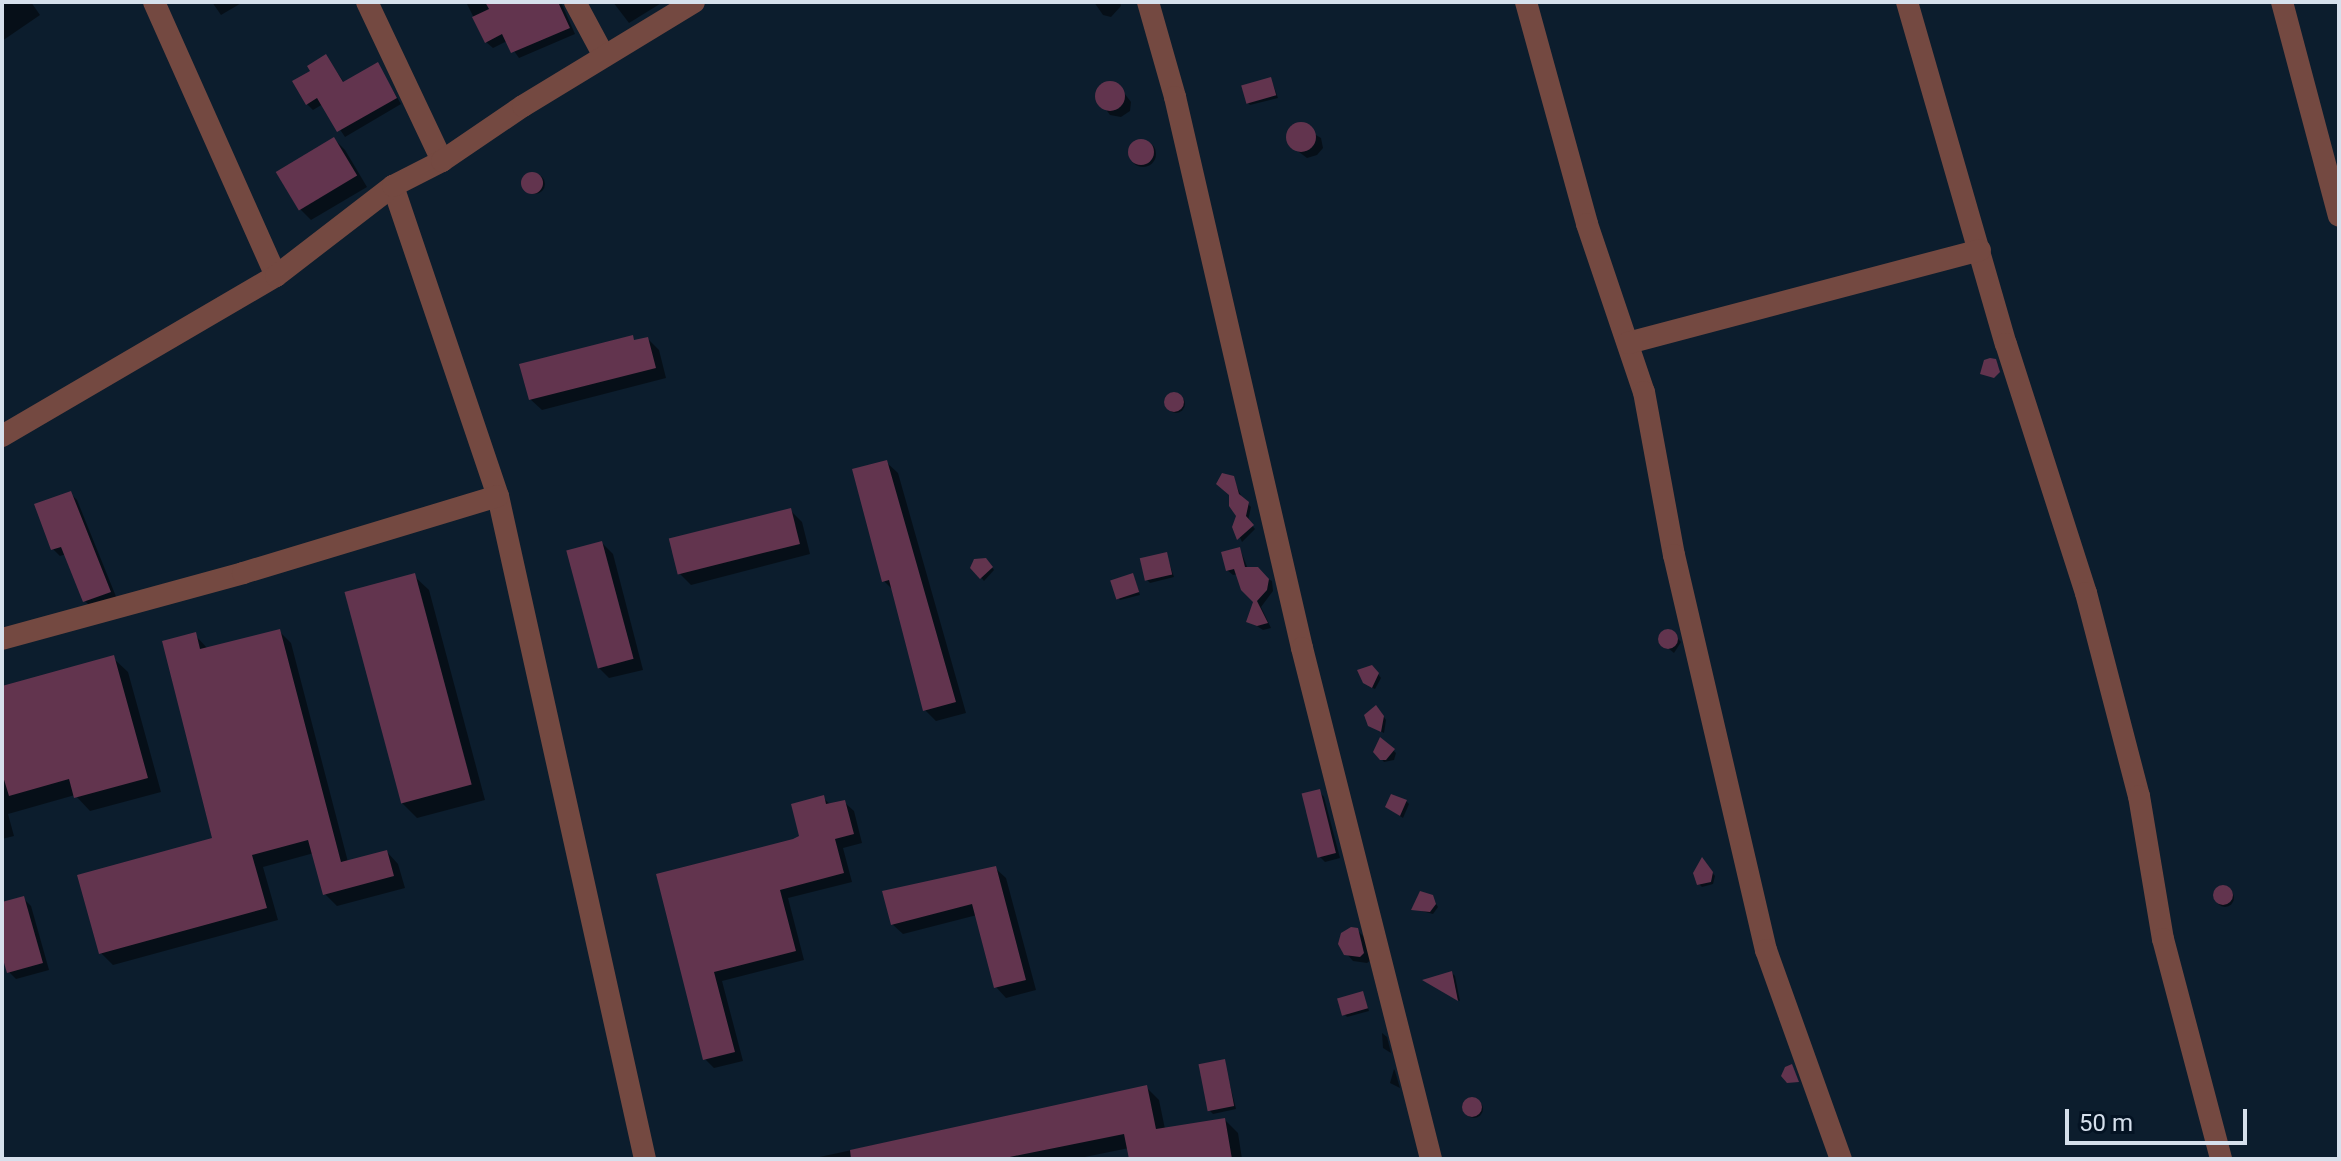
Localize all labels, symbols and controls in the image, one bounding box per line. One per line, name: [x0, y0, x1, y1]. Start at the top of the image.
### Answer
scale bar: [2069, 1093, 2251, 1143]
text: 50 m: [2079, 1109, 2133, 1137]

